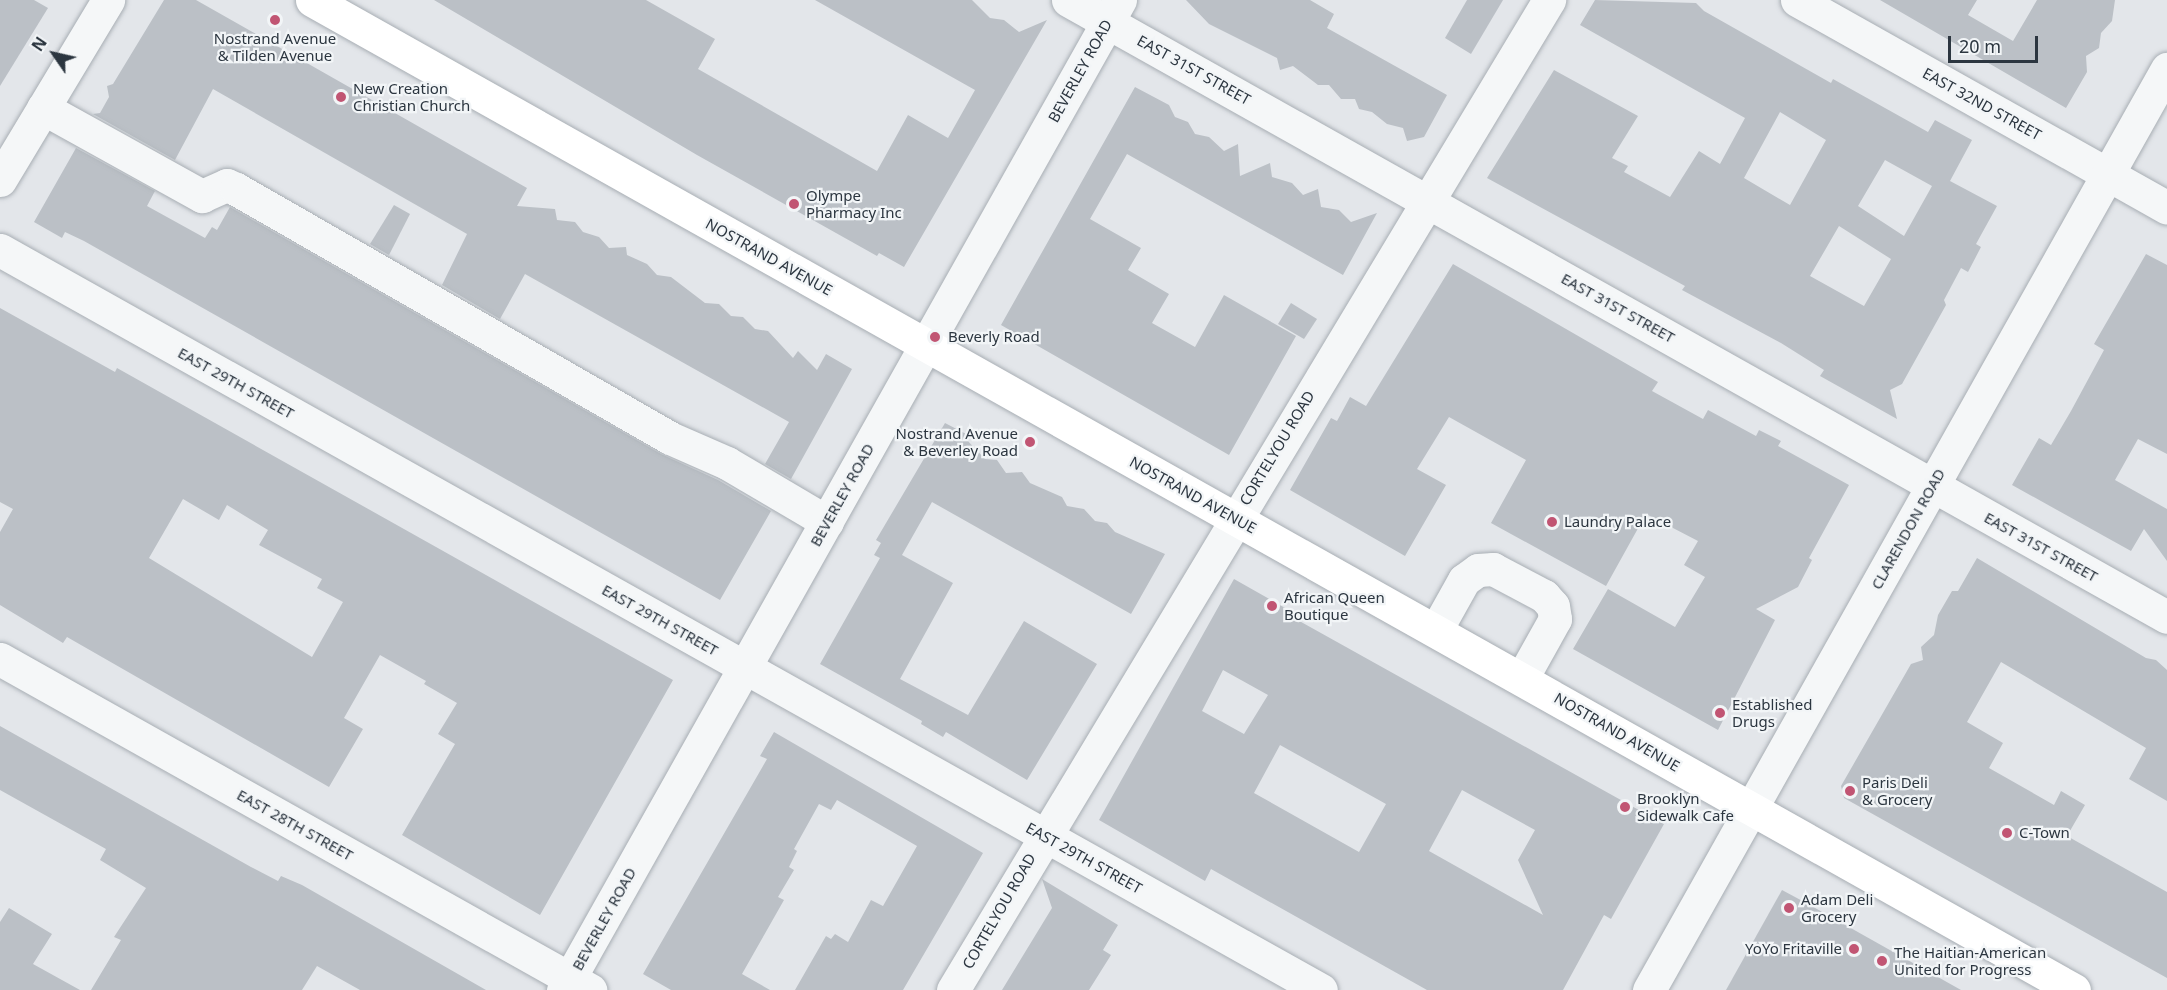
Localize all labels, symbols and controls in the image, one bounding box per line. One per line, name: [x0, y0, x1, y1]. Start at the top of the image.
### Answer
marker: Nostrand Avenue & Tilden Avenue: [268, 13, 282, 27]
street label: BEVERLEY ROAD: [1044, 17, 1116, 125]
north arrow: [24, 24, 84, 84]
scale bar: [1951, 24, 2041, 62]
place label: Nostrand Avenue & Tilden Avenue: [214, 29, 336, 64]
street label: EAST 31ST STREET: [1134, 31, 1254, 109]
text: N: [26, 32, 52, 55]
text: 20 m: [1959, 34, 2001, 58]
street label: EAST 32ND STREET: [1920, 64, 2044, 144]
place label: New Creation Christian Church: [353, 79, 470, 114]
marker: New Creation Christian Church: [334, 90, 348, 104]
place label: Olympe Pharmacy Inc: [806, 186, 902, 221]
marker: Olympe Pharmacy Inc: [787, 197, 801, 211]
street label: NOSTRAND AVENUE: [703, 215, 835, 299]
street label: EAST 31ST STREET: [1558, 269, 1678, 347]
marker: Beverly Road: [926, 328, 944, 346]
place label: Beverly Road: [948, 328, 1040, 346]
street label: EAST 29TH STREET: [175, 344, 297, 422]
street label: CORTELYOU ROAD: [1236, 387, 1318, 509]
place label: Nostrand Avenue & Beverley Road: [896, 424, 1018, 459]
marker: Nostrand Avenue & Beverley Road: [1023, 435, 1037, 449]
street label: BEVERLEY ROAD: [806, 441, 878, 549]
street label: NOSTRAND AVENUE: [1127, 453, 1259, 537]
street label: CLARENDON ROAD: [1867, 465, 1949, 593]
street label: EAST 31ST STREET: [1981, 508, 2101, 586]
place label: Laundry Palace: [1564, 513, 1671, 531]
marker: Laundry Palace: [1545, 515, 1559, 529]
street label: EAST 29TH STREET: [599, 581, 721, 659]
place label: African Queen Boutique: [1284, 588, 1385, 623]
marker: African Queen Boutique: [1265, 599, 1279, 613]
street label: NOSTRAND AVENUE: [1551, 689, 1683, 775]
place label: Established Drugs: [1732, 695, 1812, 730]
marker: Established Drugs: [1713, 706, 1727, 720]
place label: Paris Deli & Grocery: [1862, 773, 1932, 808]
marker: Paris Deli & Grocery: [1843, 784, 1857, 798]
street label: EAST 28TH STREET: [234, 786, 356, 864]
place label: Brooklyn Sidewalk Cafe: [1637, 789, 1734, 824]
marker: Brooklyn Sidewalk Cafe: [1618, 800, 1632, 814]
street label: EAST 29TH STREET: [1023, 819, 1145, 897]
place label: C-Town: [2019, 824, 2070, 842]
marker: C-Town: [2000, 826, 2014, 840]
street label: CORTELYOU ROAD: [959, 850, 1039, 972]
street label: BEVERLEY ROAD: [568, 865, 640, 973]
place label: Adam Deli Grocery: [1801, 890, 1873, 925]
marker: Adam Deli Grocery: [1782, 901, 1796, 915]
place label: YoYo Fritaville: [1745, 940, 1842, 958]
marker: YoYo Fritaville: [1847, 942, 1861, 956]
place label: The Haitian-American United for Progress: [1894, 943, 2046, 978]
marker: The Haitian-American United for Progress: [1875, 954, 1889, 968]

